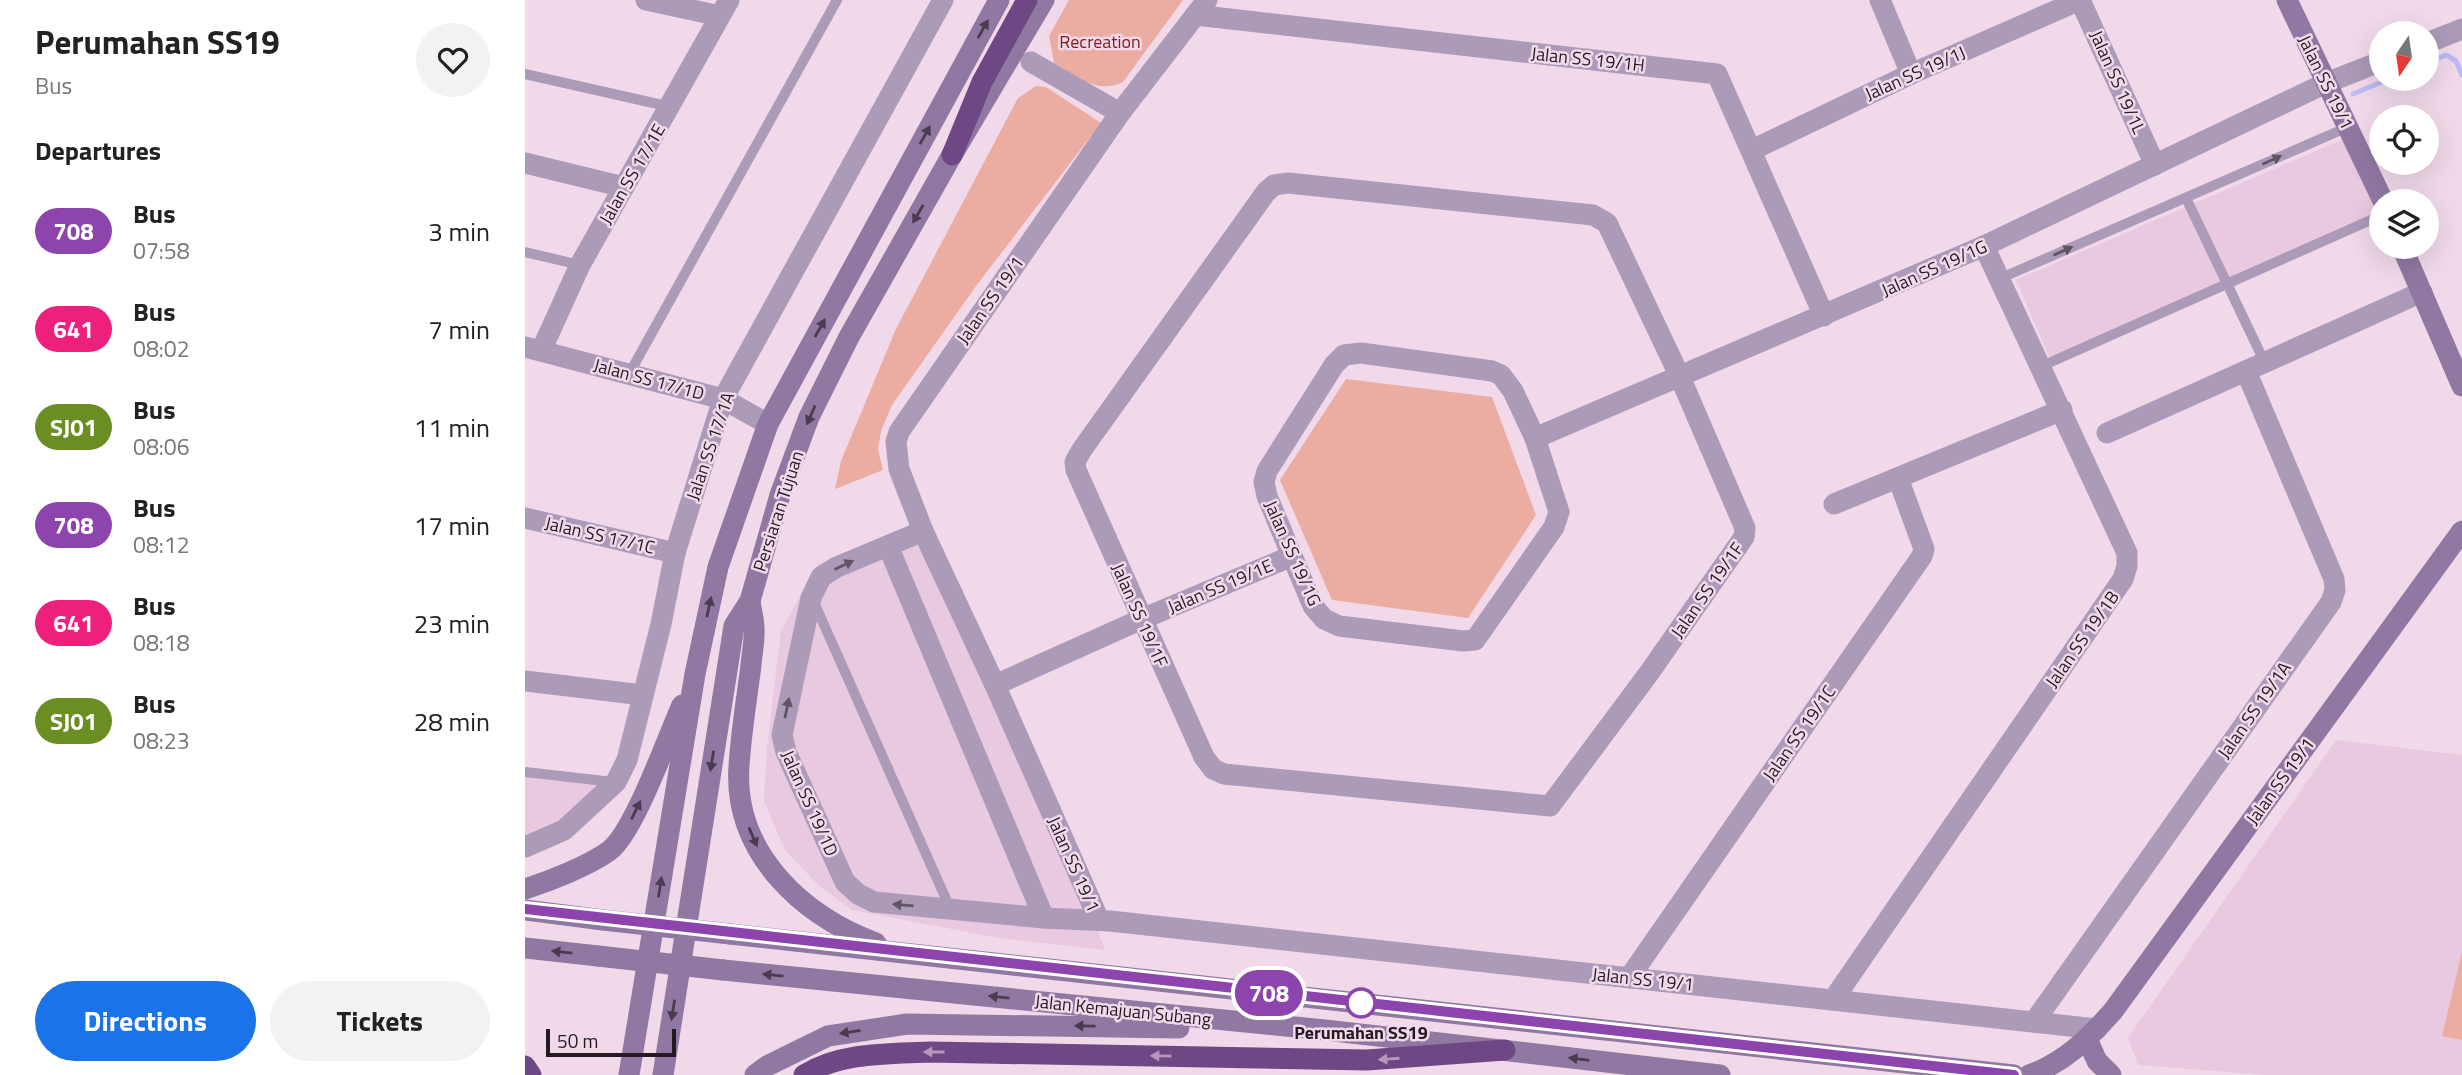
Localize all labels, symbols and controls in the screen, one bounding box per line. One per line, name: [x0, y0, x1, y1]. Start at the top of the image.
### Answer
text: Perumahan SS19: [35, 17, 280, 67]
one-way arrow: [977, 20, 989, 39]
north arrow: [2369, 21, 2439, 91]
map controls: [2369, 21, 2439, 259]
button: heart: [416, 23, 490, 97]
street label: Jalan SS 19/1L: [2083, 26, 2153, 138]
park label: Recreation: [1059, 28, 1141, 55]
street label: Jalan SS 19/1: [2291, 30, 2361, 134]
street label: Jalan SS 19/1J: [1860, 39, 1970, 107]
street label: Jalan SS 19/1H: [1530, 40, 1646, 78]
text: Bus: [35, 68, 72, 103]
button: locate: [2369, 105, 2439, 175]
street label: Jalan SS 17/1E: [592, 119, 672, 229]
one-way arrow: [919, 125, 931, 145]
text: Departures: [35, 131, 161, 170]
one-way arrow: [2262, 154, 2282, 166]
button: layers: [2369, 189, 2439, 259]
text: Bus: [133, 194, 175, 233]
one-way arrow: [912, 205, 925, 224]
text: 3 min: [428, 212, 490, 251]
text: 708: [53, 213, 94, 249]
text: 07:58: [133, 233, 190, 268]
street label: Jalan SS 19/1G: [1877, 233, 1991, 303]
one-way arrow: [2053, 245, 2074, 256]
street label: Jalan SS 19/1: [950, 250, 1030, 350]
text: Bus: [133, 292, 175, 331]
text: 7 min: [428, 310, 490, 349]
text: 641: [53, 311, 94, 347]
one-way arrow: [814, 319, 826, 338]
text: 08:02: [133, 331, 190, 366]
street label: Jalan SS 17/1D: [591, 351, 707, 407]
street label: Jalan SS 17/1A: [679, 388, 741, 504]
text: Bus: [133, 390, 175, 429]
one-way arrow: [805, 405, 817, 425]
text: 11 min: [414, 408, 490, 447]
text: SJ01: [50, 409, 97, 445]
text: 08:06: [133, 429, 190, 464]
street label: Persiaran Tujuan: [746, 447, 810, 575]
text: Bus: [133, 488, 175, 527]
street label: Jalan SS 19/1G: [1258, 496, 1328, 610]
text: 17 min: [414, 506, 490, 545]
text: 708: [53, 507, 94, 543]
street label: Jalan SS 17/1C: [542, 509, 658, 561]
text: 08:12: [133, 527, 190, 562]
street label: Jalan SS 19/1F: [1664, 537, 1750, 643]
street label: Jalan SS 19/1E: [1163, 552, 1277, 620]
one-way arrow: [834, 559, 854, 571]
street label: Jalan SS 19/1F: [1105, 559, 1175, 671]
street label: Jalan SS 19/1B: [2038, 585, 2126, 693]
text: Bus: [133, 586, 175, 625]
one-way arrow: [704, 596, 715, 618]
text: 23 min: [414, 604, 490, 643]
text: 641: [53, 605, 94, 641]
text: 08:18: [133, 625, 190, 660]
street label: Jalan SS 19/1A: [2211, 656, 2298, 764]
street label: Jalan SS 19/1C: [1756, 679, 1842, 787]
text: Bus: [133, 684, 175, 723]
one-way arrow: [781, 697, 792, 719]
text: 28 min: [414, 702, 490, 741]
text: SJ01: [50, 703, 97, 739]
text: 08:23: [133, 723, 190, 758]
street label: Jalan SS 19/1: [2239, 732, 2321, 830]
street label: Jalan SS 19/1D: [775, 746, 845, 860]
one-way arrow: [706, 750, 717, 772]
one-way arrow: [630, 800, 641, 820]
street label: Jalan SS 19/1: [1041, 812, 1107, 916]
one-way arrow: [748, 827, 759, 848]
one-way arrow: [655, 876, 666, 898]
one-way arrow: [892, 899, 914, 910]
one-way arrow: [550, 946, 572, 957]
street label: Jalan SS 19/1: [1591, 960, 1695, 998]
one-way arrow: [761, 969, 783, 980]
line badge: 708: [1229, 970, 1309, 1016]
text: 708: [1249, 975, 1289, 1011]
button: Directions: [35, 981, 256, 1061]
button: Tickets: [270, 981, 490, 1061]
street label: Jalan Kemajuan Subang: [1034, 987, 1212, 1033]
marker: Perumahan SS19: [1346, 988, 1376, 1018]
one-way arrow: [988, 992, 1010, 1003]
one-way arrow: [667, 999, 678, 1021]
place label: Perumahan SS19: [1294, 1019, 1428, 1046]
one-way arrow: [1074, 1020, 1096, 1032]
scale bar: [546, 1026, 675, 1058]
text: 50 m: [557, 1026, 598, 1055]
one-way arrow: [839, 1027, 861, 1038]
one-way arrow: [922, 1046, 944, 1058]
one-way arrow: [1150, 1050, 1172, 1062]
one-way arrow: [1568, 1053, 1590, 1064]
one-way arrow: [1377, 1054, 1399, 1065]

